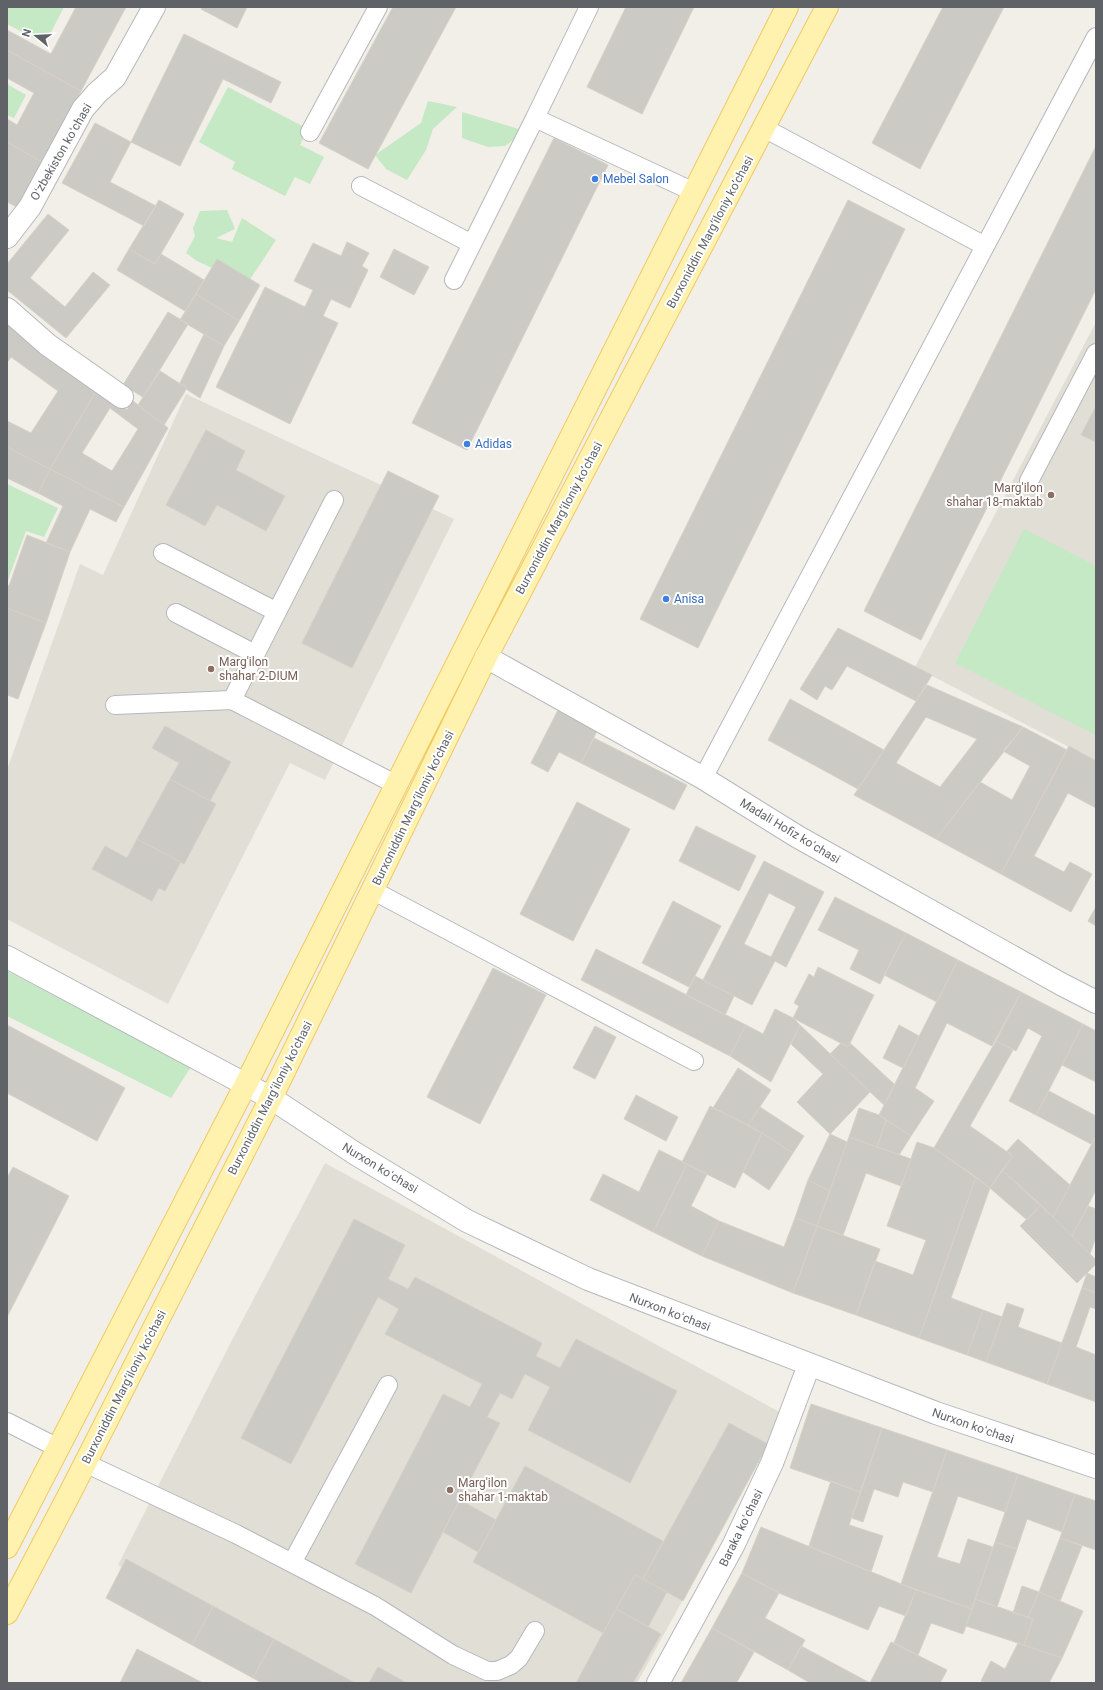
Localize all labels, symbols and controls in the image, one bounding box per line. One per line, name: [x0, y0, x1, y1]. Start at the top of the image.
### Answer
north arrow: [16, 16, 56, 56]
text: N: [20, 27, 34, 39]
street label: Oʻzbekiston koʻchasi: [28, 101, 94, 203]
street label: Burxoniddin Marg’iloniy ko’chasi: [664, 153, 756, 311]
place label: Mebel Salon: [603, 172, 669, 186]
marker: Mebel Salon: [590, 174, 600, 184]
place label: Adidas: [475, 437, 512, 451]
marker: Adidas: [462, 439, 472, 449]
street label: Burxoniddin Marg’iloniy ko’chasi: [513, 439, 605, 597]
place label: Marg'ilon shahar 18-maktab: [946, 481, 1043, 509]
marker: Marg'ilon shahar 18-maktab: [1046, 490, 1056, 500]
place label: Anisa: [674, 592, 704, 606]
marker: Anisa: [661, 594, 671, 604]
place label: Marg'ilon shahar 2-DIUM: [219, 655, 298, 683]
marker: Marg'ilon shahar 2-DIUM: [206, 664, 216, 674]
street label: Burxoniddin Marg’iloniy ko’chasi: [369, 728, 457, 888]
street label: Madali Hofiz koʻchasi: [737, 796, 843, 866]
street label: Burxoniddin Marg’iloniy ko’chasi: [225, 1019, 315, 1177]
street label: Nurxon koʻchasi: [340, 1140, 420, 1196]
street label: Nurxon koʻchasi: [628, 1290, 713, 1334]
street label: Burxoniddin Marg’iloniy ko’chasi: [79, 1308, 169, 1466]
street label: Nurxon koʻchasi: [930, 1405, 1016, 1447]
place label: Marg'ilon shahar 1-maktab: [458, 1476, 548, 1504]
marker: Marg'ilon shahar 1-maktab: [445, 1485, 455, 1495]
street label: Baraka koʻchasi: [716, 1487, 766, 1569]

